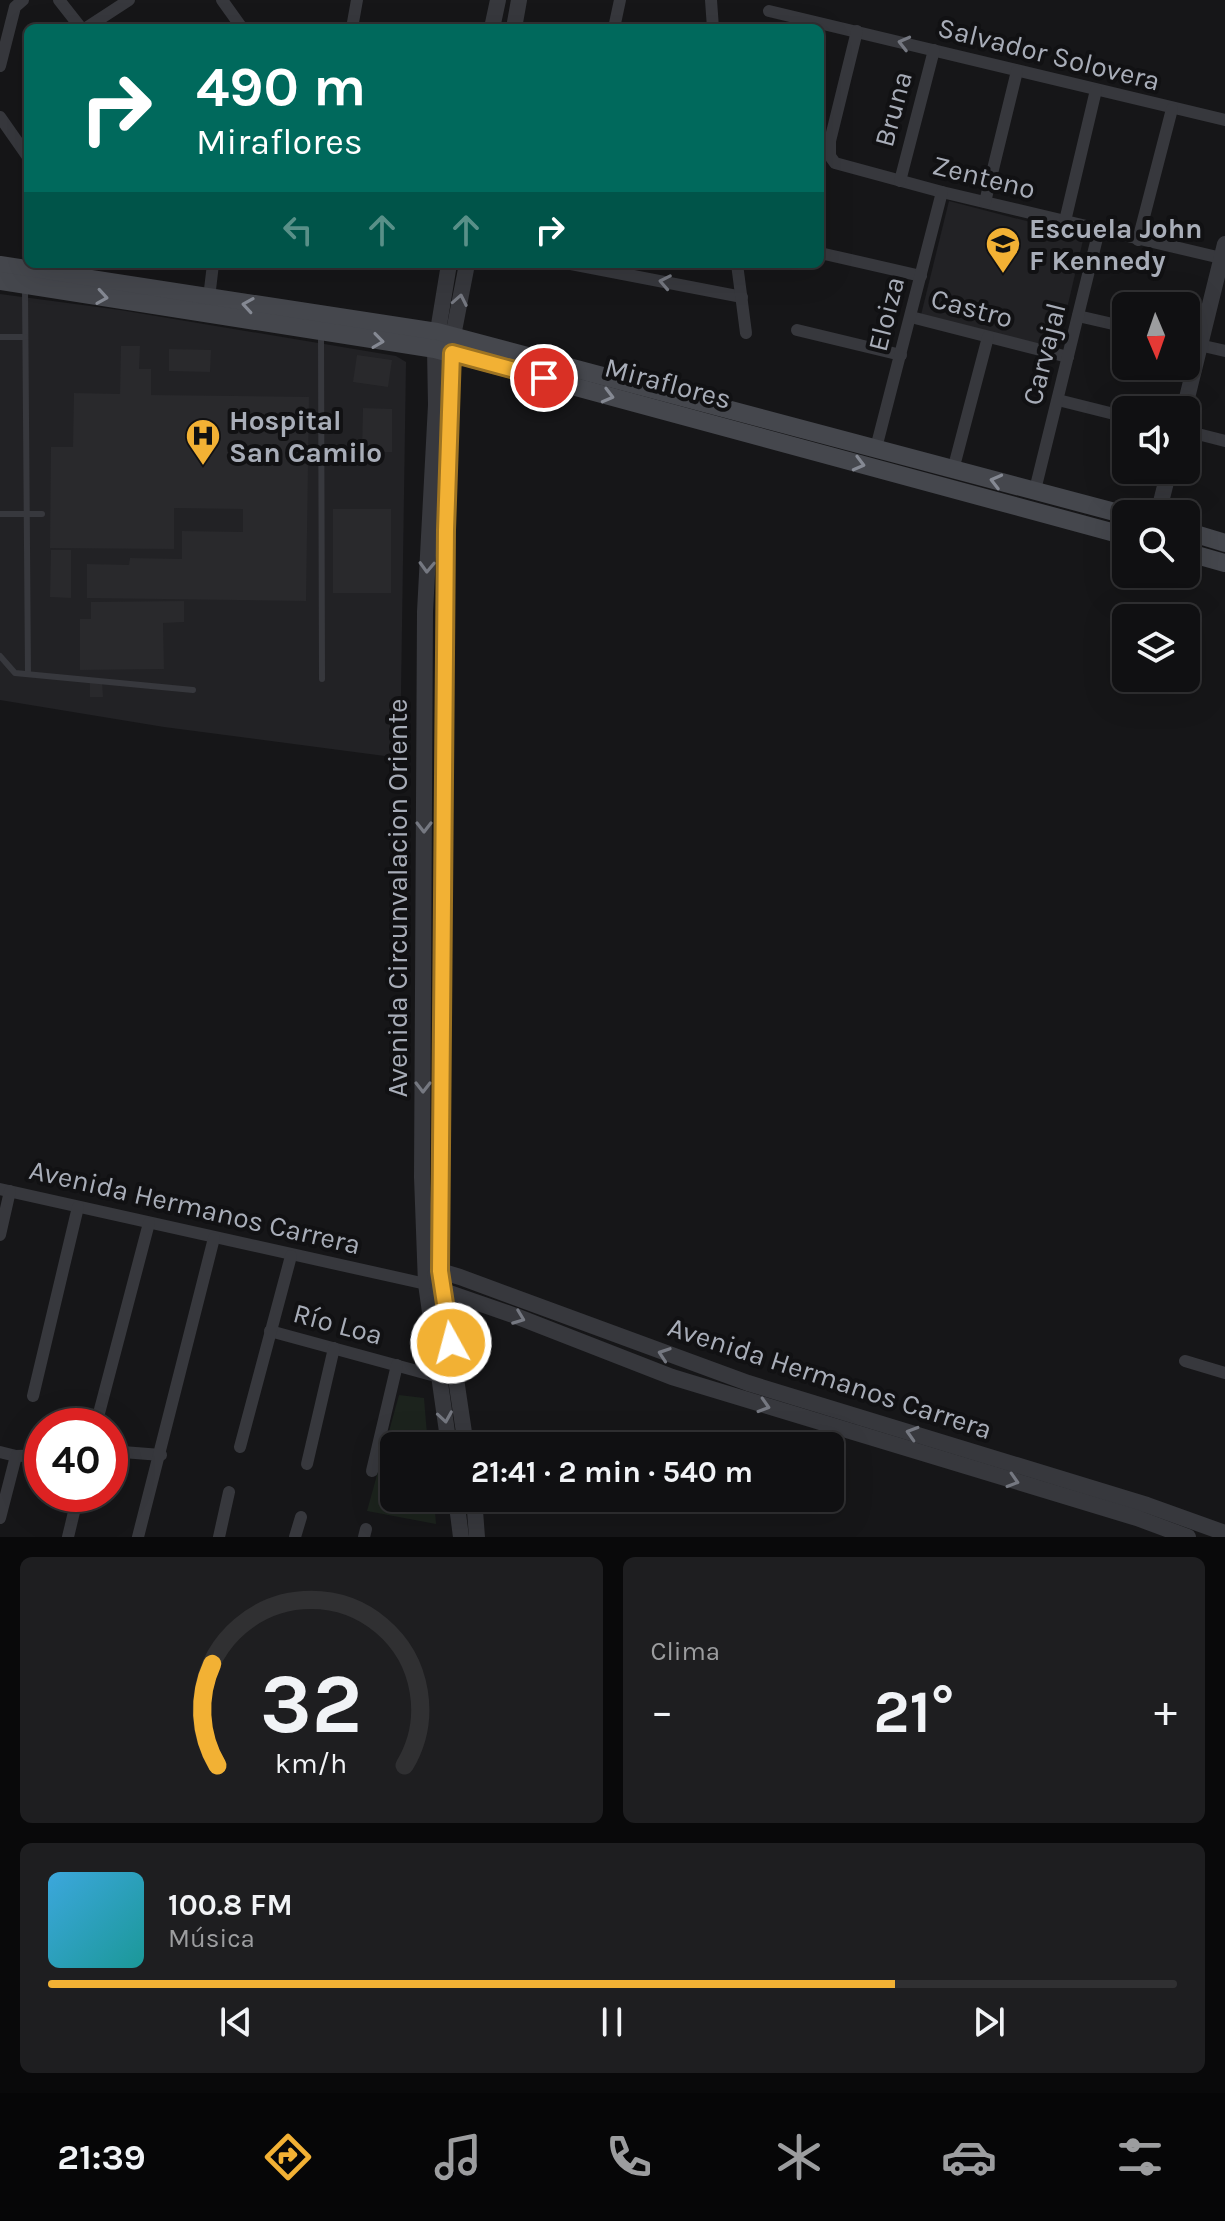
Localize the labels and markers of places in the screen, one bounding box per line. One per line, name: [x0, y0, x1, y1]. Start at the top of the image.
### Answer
place label: Escuela John F Kennedy: [1029, 212, 1203, 277]
school or university icon: Escuela John F Kennedy: [984, 225, 1022, 275]
pin: [510, 344, 578, 412]
place label: Hospital San Camilo: [229, 404, 382, 469]
hospital icon: Hospital San Camilo: [184, 417, 222, 467]

